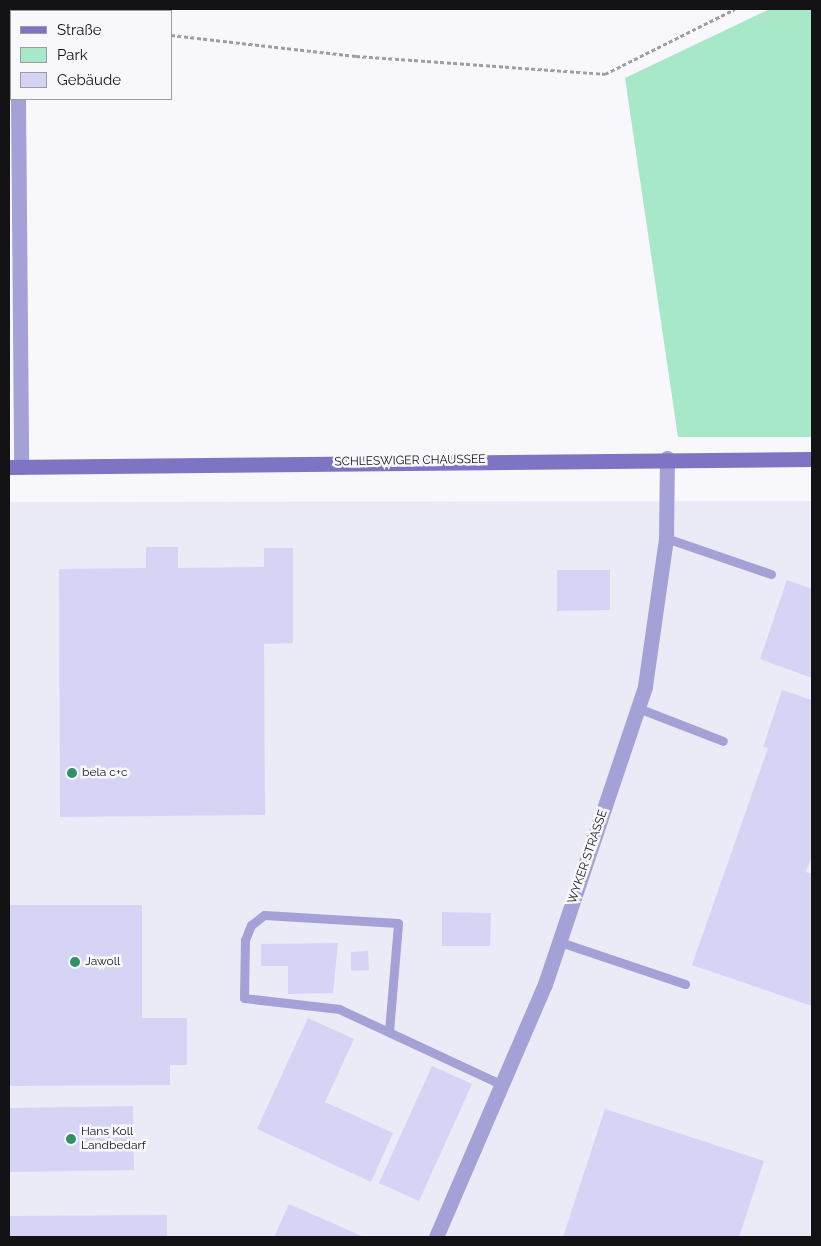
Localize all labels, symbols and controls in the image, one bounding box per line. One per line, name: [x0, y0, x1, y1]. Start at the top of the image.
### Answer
legend: [10, 10, 172, 100]
text: Straße: [57, 21, 101, 39]
text: Park: [57, 46, 88, 64]
text: Gebäude: [57, 71, 121, 89]
street label: SCHLESWIGER CHAUSSEE: [334, 452, 486, 470]
place label: bela c+c: [82, 766, 127, 780]
marker: bela c+c: [66, 767, 78, 779]
street label: WYKER STRASSE: [565, 808, 611, 906]
place label: Jawoll: [85, 955, 120, 969]
marker: Jawoll: [69, 956, 81, 968]
place label: Hans Koll Landbedarf: [81, 1125, 146, 1153]
marker: Hans Koll Landbedarf: [65, 1133, 77, 1145]

